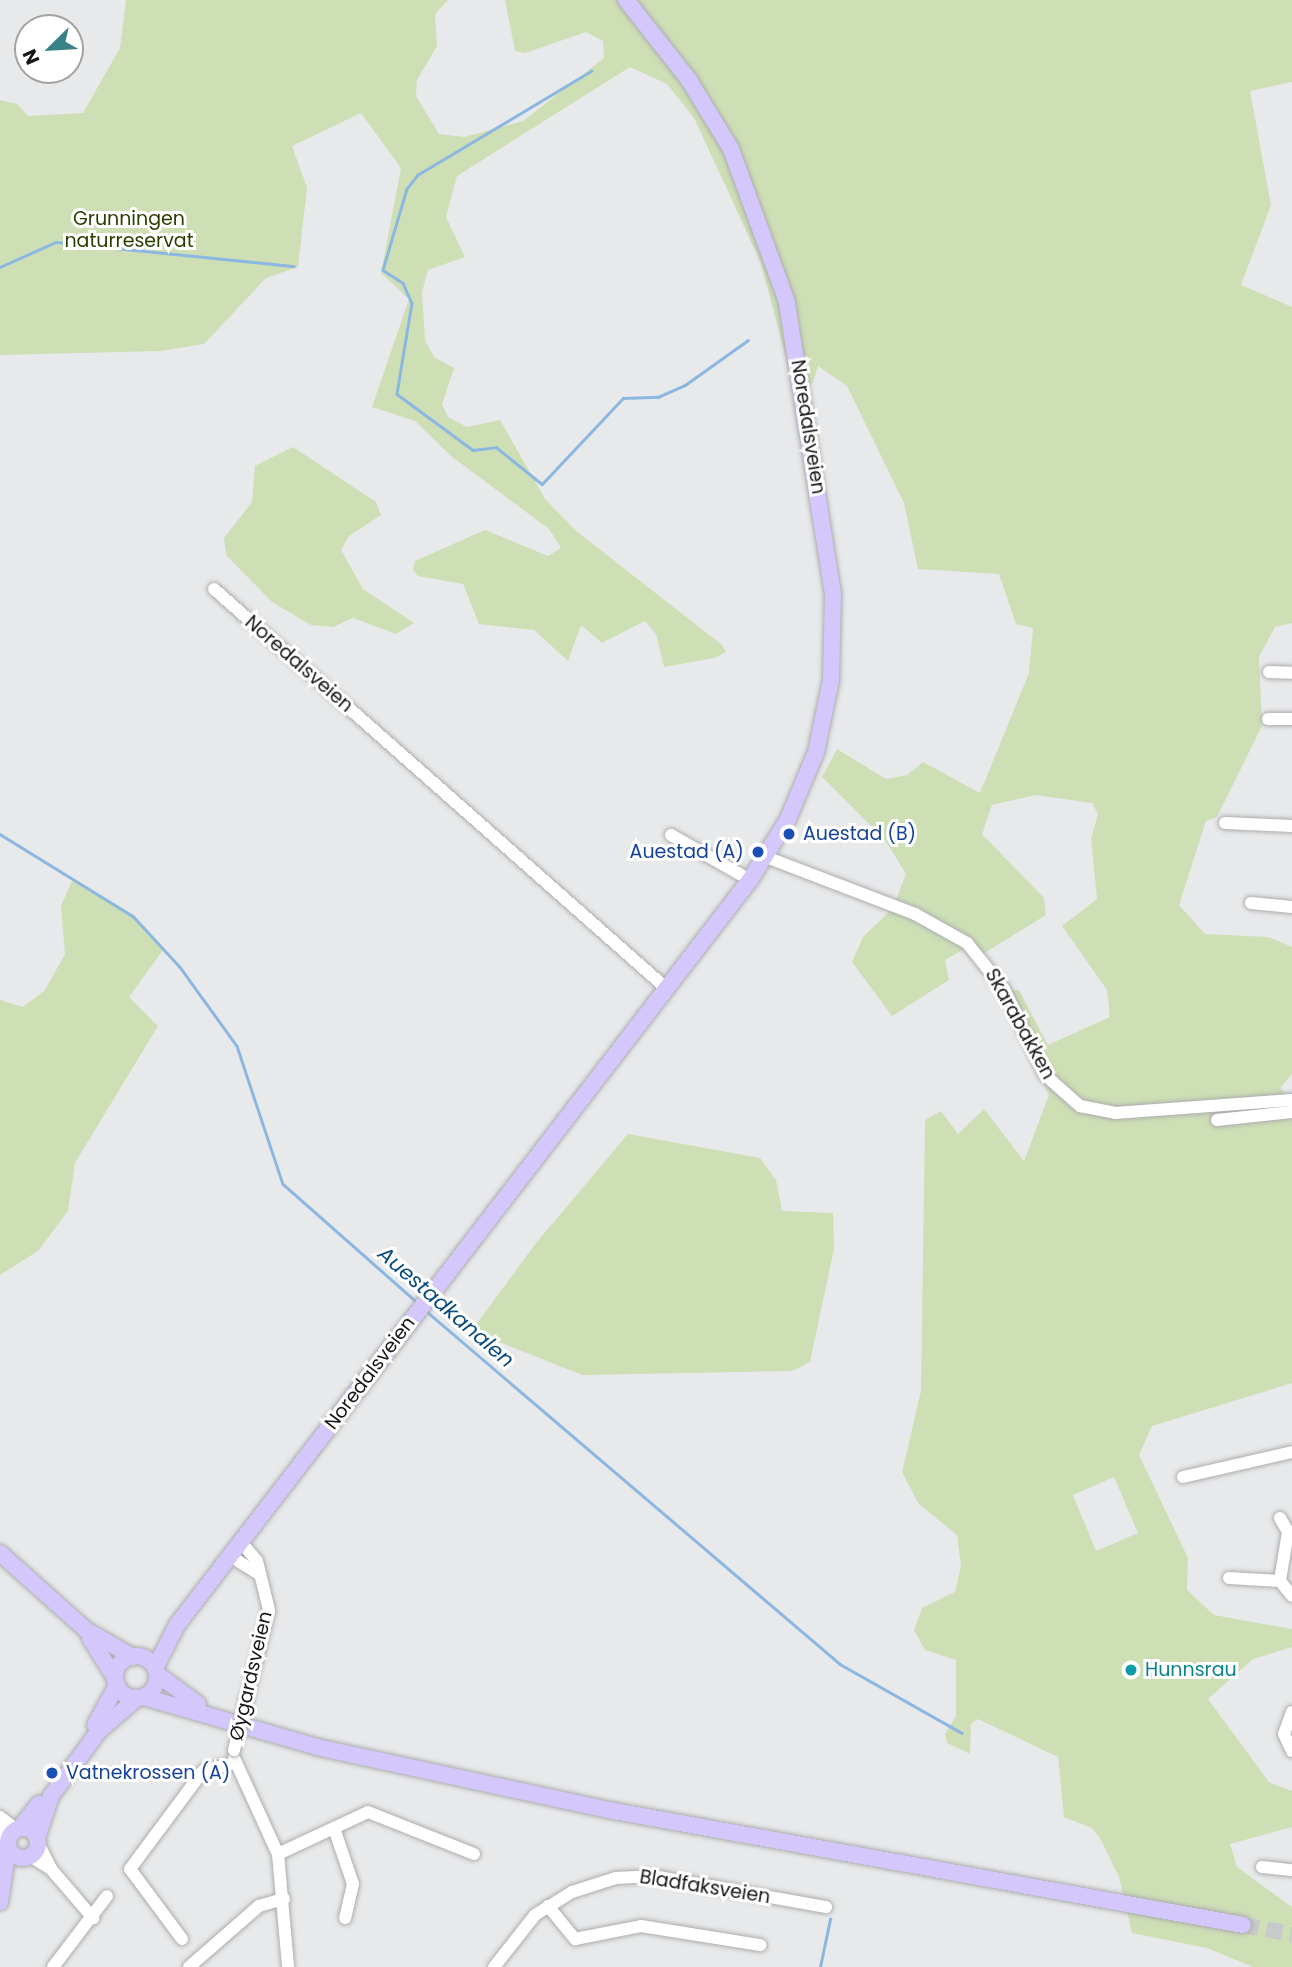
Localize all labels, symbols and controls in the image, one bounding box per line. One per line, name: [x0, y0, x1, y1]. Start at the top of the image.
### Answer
north arrow: [14, 14, 84, 84]
text: N: [16, 45, 46, 69]
park label: Grunningen naturreservat: [64, 208, 194, 252]
street label: Noredalsveien: [786, 358, 830, 496]
street label: Noredalsveien: [240, 611, 358, 717]
place label: Auestad (B): [803, 823, 916, 845]
marker: Auestad (B): [781, 826, 797, 842]
place label: Auestad (A): [630, 841, 744, 863]
marker: Auestad (A): [750, 844, 766, 860]
street label: Skarabakken: [980, 965, 1060, 1083]
water label: Auestadkanalen: [373, 1241, 519, 1373]
street label: Noredalsveien: [320, 1312, 420, 1434]
street label: Øygardsveien: [225, 1609, 277, 1743]
place label: Hunnsrau: [1145, 1659, 1237, 1681]
marker: Hunnsrau: [1123, 1662, 1139, 1678]
place label: Vatnekrossen (A): [66, 1762, 230, 1784]
marker: Vatnekrossen (A): [44, 1765, 60, 1781]
street label: Bladfaksveien: [638, 1865, 772, 1909]

